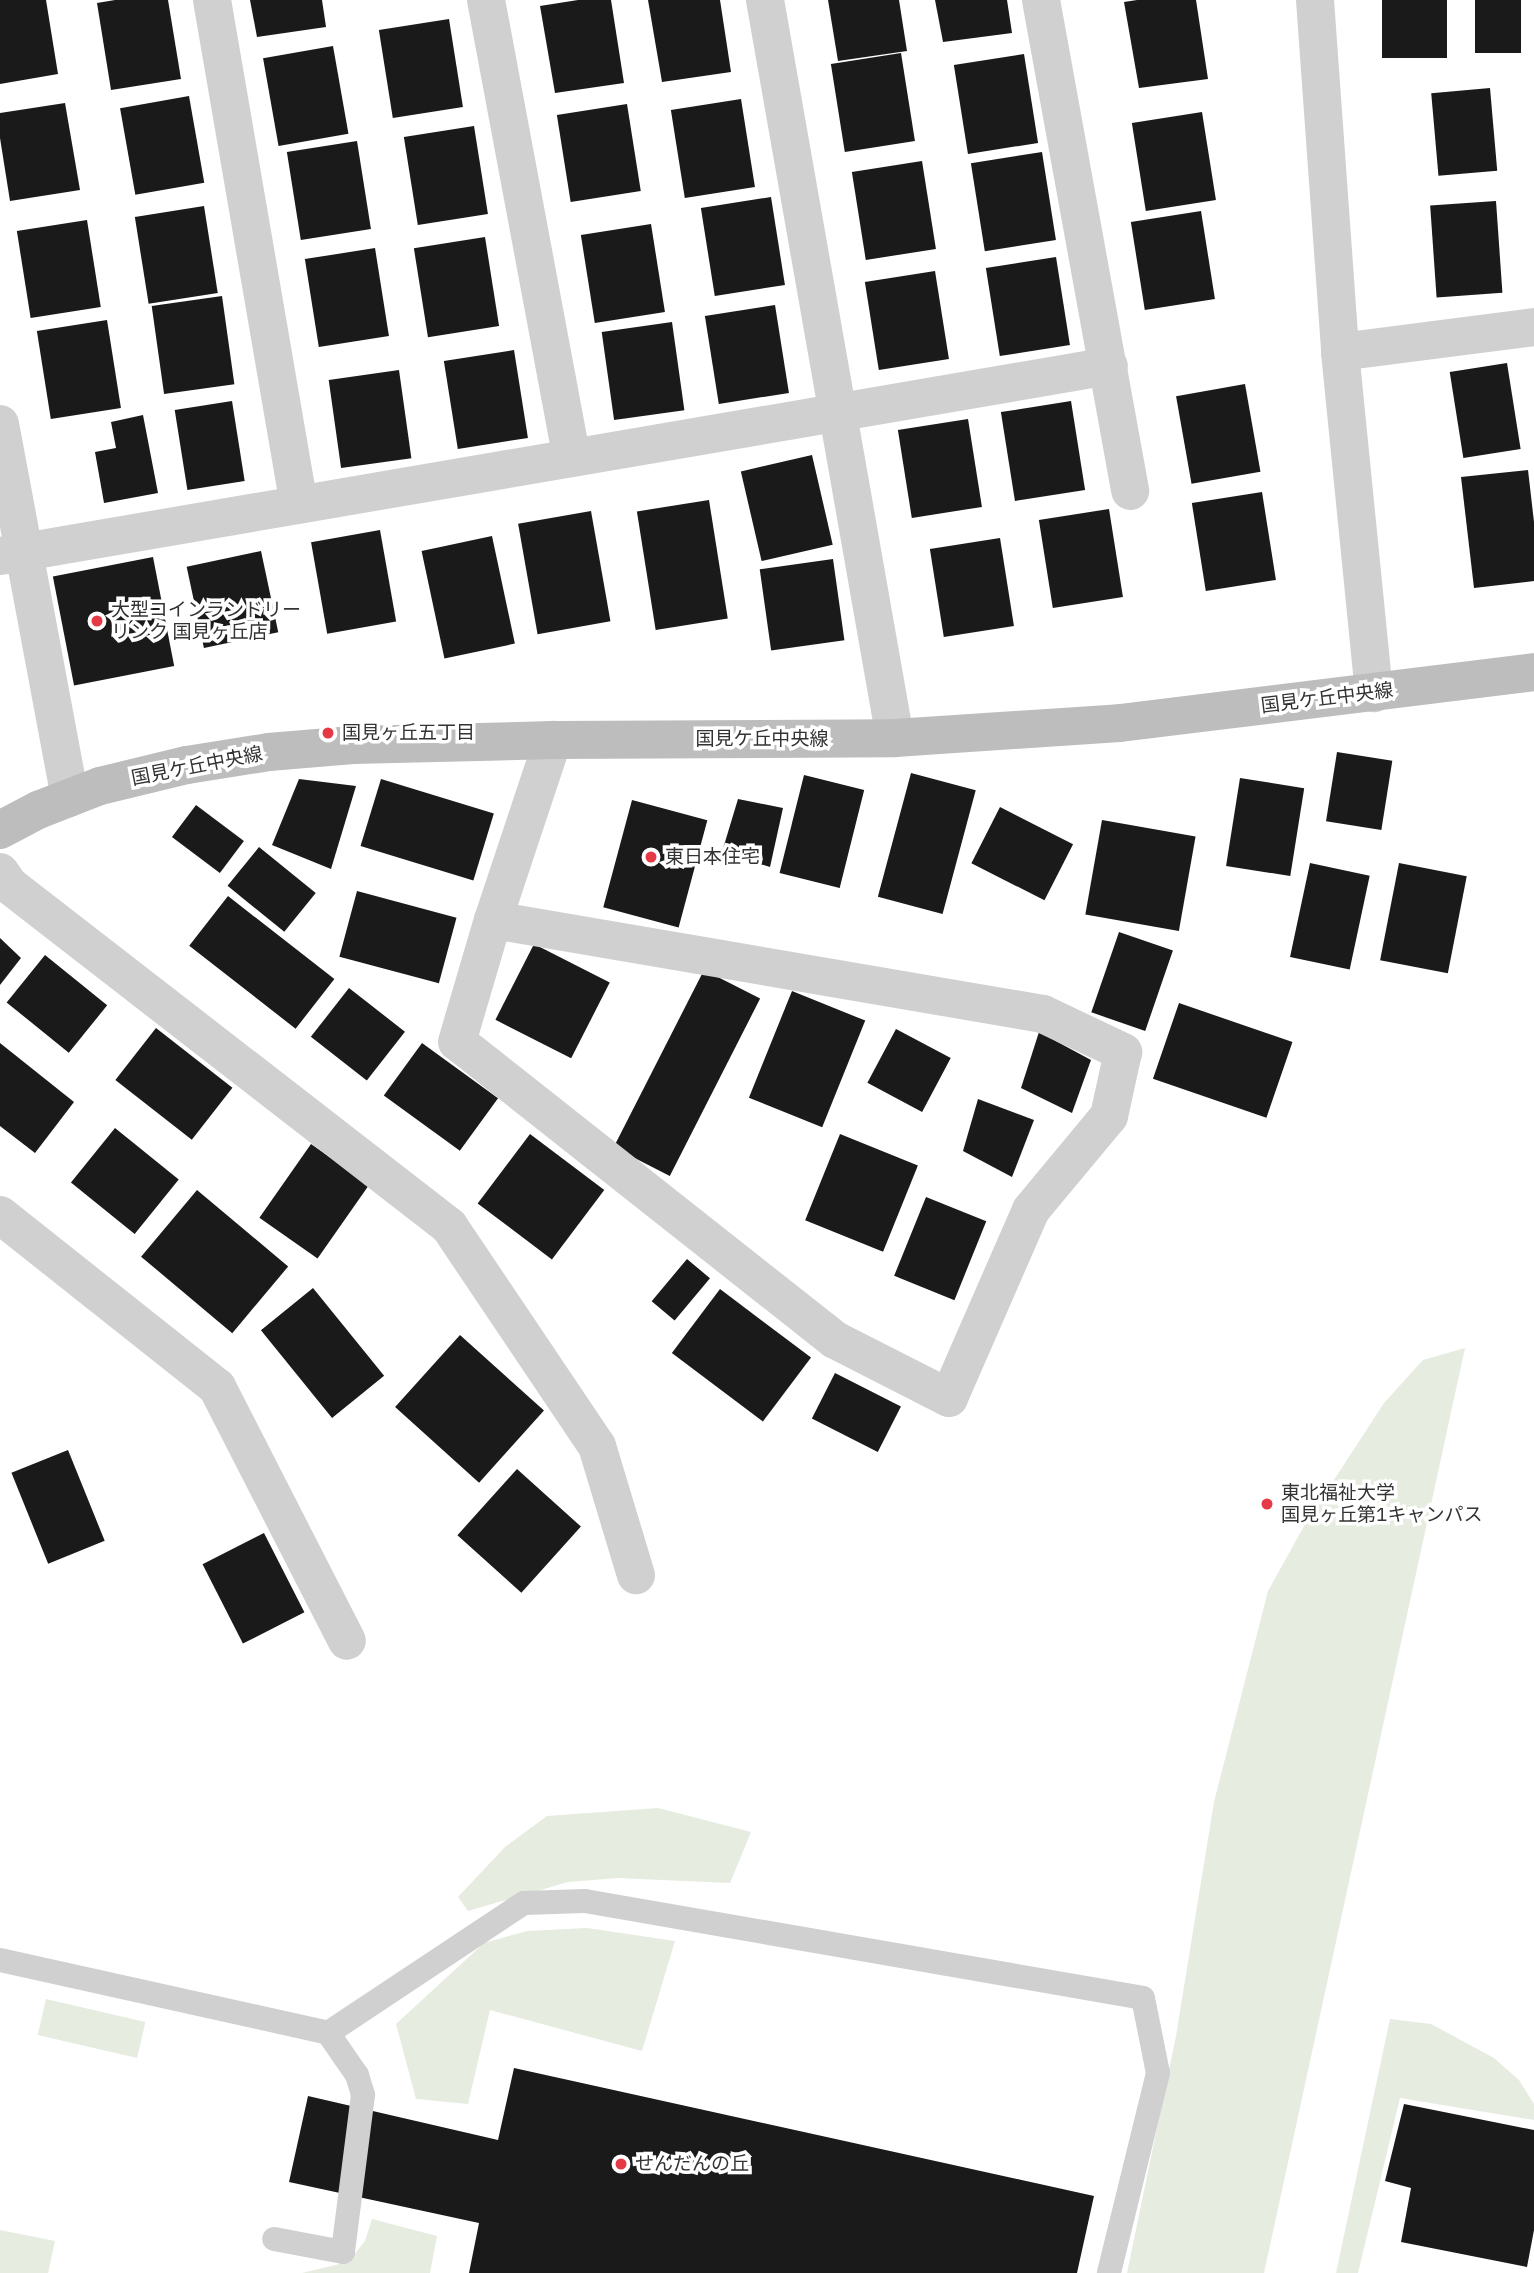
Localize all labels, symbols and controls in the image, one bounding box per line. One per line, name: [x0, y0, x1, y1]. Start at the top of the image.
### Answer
place label: 大型コインランドリー リンク 国見ヶ丘店: [111, 599, 301, 643]
marker: 大型コインランドリー リンク 国見ヶ丘店: [89, 613, 105, 629]
street label: 国見ケ丘中央線: [1260, 679, 1394, 717]
place label: 国見ヶ丘五丁目: [342, 722, 475, 744]
marker: 国見ヶ丘五丁目: [320, 725, 336, 741]
street label: 国見ケ丘中央線: [696, 728, 828, 750]
street label: 国見ケ丘中央線: [130, 742, 264, 790]
place label: 東日本住宅: [665, 846, 760, 868]
marker: 東日本住宅: [643, 849, 659, 865]
place label: 東北福祉大学 国見ヶ丘第1キャンパス: [1281, 1482, 1482, 1526]
marker: 東北福祉大学 国見ヶ丘第1キャンパス: [1259, 1496, 1275, 1512]
place label: せんだんの丘: [635, 2153, 749, 2175]
marker: せんだんの丘: [613, 2156, 629, 2172]

